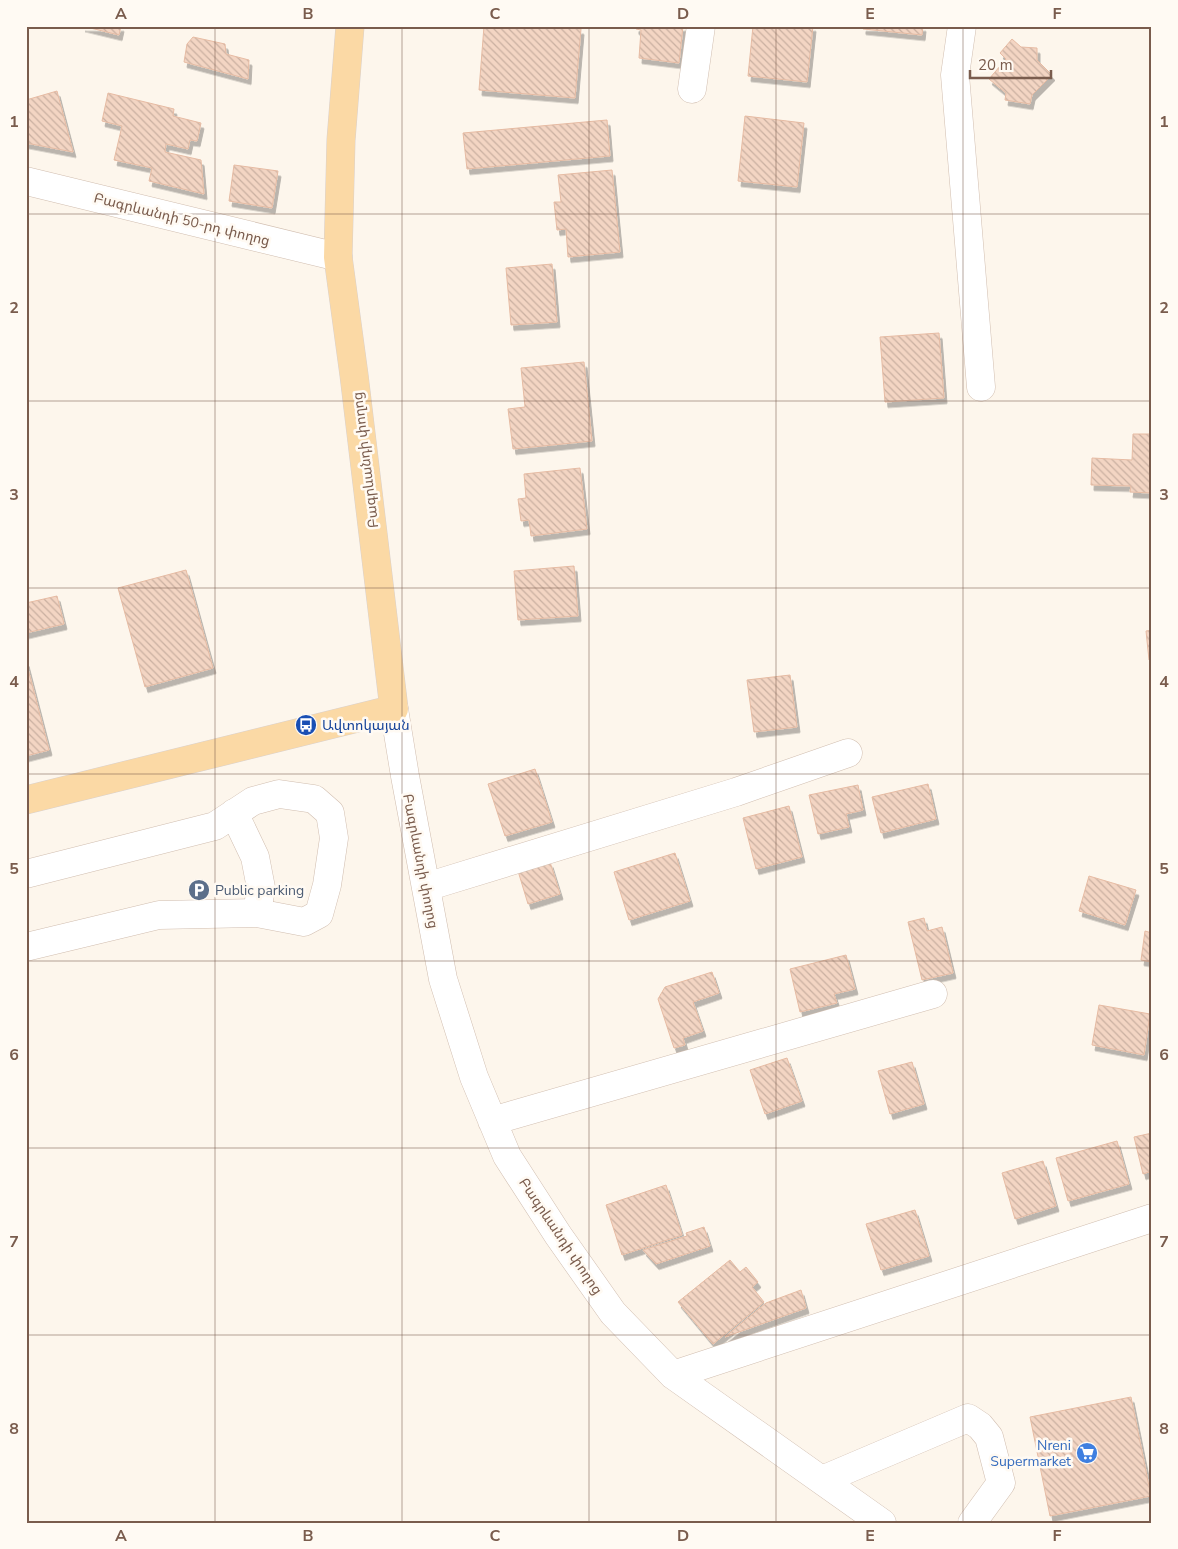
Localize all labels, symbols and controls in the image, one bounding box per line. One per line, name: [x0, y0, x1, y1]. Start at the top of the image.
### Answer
text: A: [115, 3, 127, 25]
text: B: [302, 3, 314, 25]
text: C: [490, 3, 501, 25]
text: D: [677, 3, 689, 25]
text: E: [865, 3, 875, 25]
text: F: [1053, 3, 1062, 25]
scale bar: [970, 48, 1052, 80]
text: 20 m: [978, 55, 1013, 75]
text: 1: [9, 111, 19, 133]
text: 1: [1159, 111, 1169, 133]
street label: Բագրևանդի 50-րդ փողոց: [92, 188, 272, 251]
text: 2: [9, 297, 19, 319]
text: 2: [1159, 297, 1169, 319]
street label: Բագրևանդի փողոց: [348, 391, 383, 529]
text: 3: [9, 484, 19, 506]
text: 3: [1159, 484, 1169, 506]
text: 4: [9, 671, 19, 693]
text: 4: [1159, 671, 1169, 693]
bus stop icon: Ավտոկայան: [294, 713, 318, 737]
place label: Ավտոկայան: [322, 716, 410, 735]
street label: Բագրևանդի փողոց: [398, 792, 443, 930]
text: 5: [9, 858, 19, 880]
text: 5: [1159, 858, 1169, 880]
parking icon: Public parking: [187, 878, 211, 902]
place label: Public parking: [215, 881, 304, 900]
text: 6: [9, 1044, 19, 1066]
text: 6: [1159, 1044, 1169, 1066]
street label: Բագրևանդի փողոց: [514, 1174, 607, 1298]
text: 7: [9, 1231, 19, 1253]
text: 7: [1159, 1231, 1169, 1253]
text: 8: [9, 1418, 19, 1440]
text: 8: [1159, 1418, 1169, 1440]
place label: Nreni Supermarket: [990, 1436, 1071, 1471]
supermarket icon: Nreni Supermarket: [1075, 1441, 1099, 1465]
text: A: [115, 1525, 127, 1547]
text: B: [302, 1525, 314, 1547]
text: C: [490, 1525, 501, 1547]
text: D: [677, 1525, 689, 1547]
text: E: [865, 1525, 875, 1547]
text: F: [1053, 1525, 1062, 1547]

